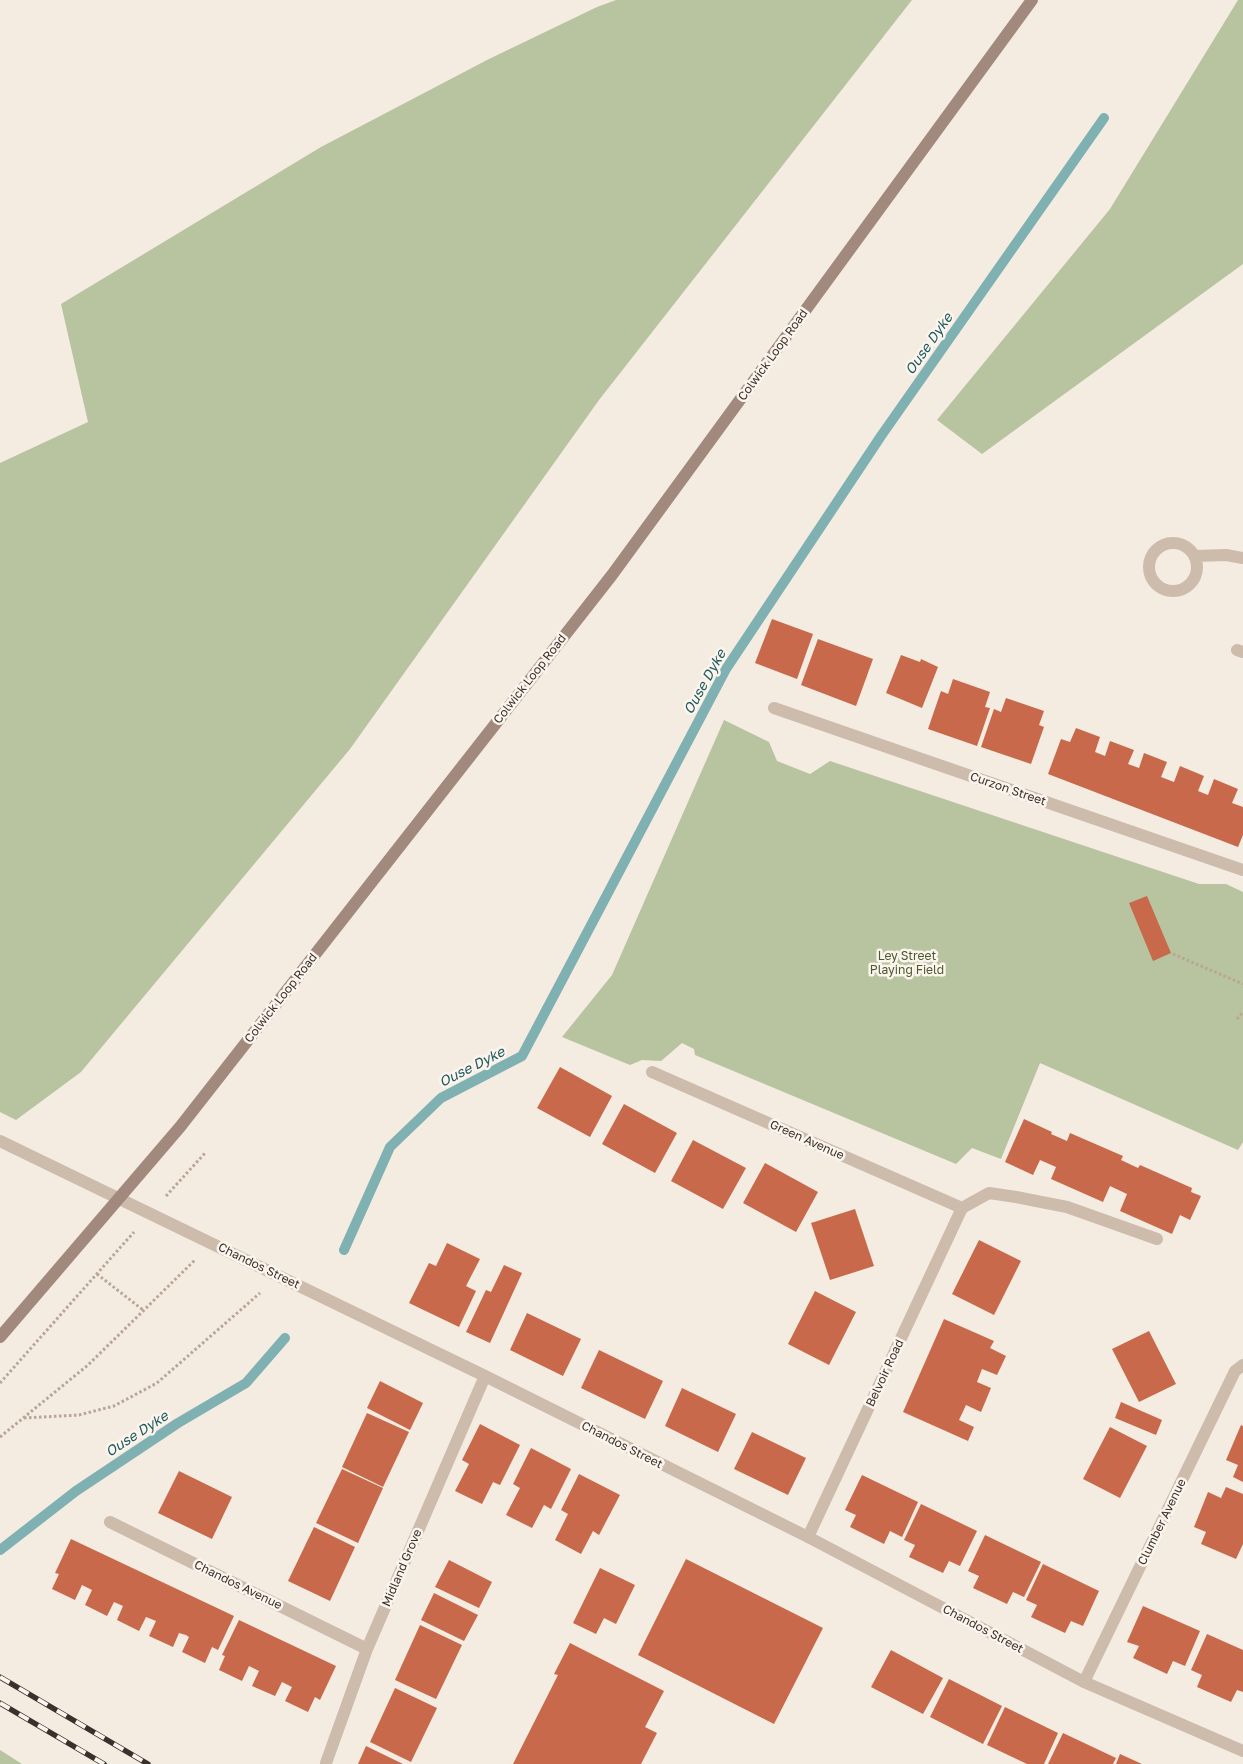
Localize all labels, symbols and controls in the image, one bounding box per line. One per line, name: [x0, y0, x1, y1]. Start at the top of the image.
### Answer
street label: Colwick Loop Road: [735, 307, 811, 403]
water label: Ouse Dyke: [902, 310, 956, 378]
street label: Colwick Loop Road: [491, 632, 569, 726]
water label: Ouse Dyke: [680, 647, 730, 717]
street label: Curzon Street: [968, 769, 1048, 809]
park label: Ley Street Playing Field: [870, 949, 944, 977]
street label: Colwick Loop Road: [242, 951, 320, 1045]
water label: Ouse Dyke: [436, 1043, 508, 1091]
street label: Green Avenue: [768, 1117, 846, 1163]
street label: Chandos Street: [216, 1240, 302, 1292]
street label: Belvoir Road: [863, 1337, 907, 1409]
water label: Ouse Dyke: [103, 1408, 171, 1460]
street label: Chandos Street: [579, 1418, 665, 1472]
street label: Clumber Avenue: [1135, 1476, 1189, 1568]
street label: Midland Grove: [379, 1527, 425, 1609]
street label: Chandos Avenue: [192, 1557, 284, 1613]
street label: Chandos Street: [940, 1602, 1026, 1656]

